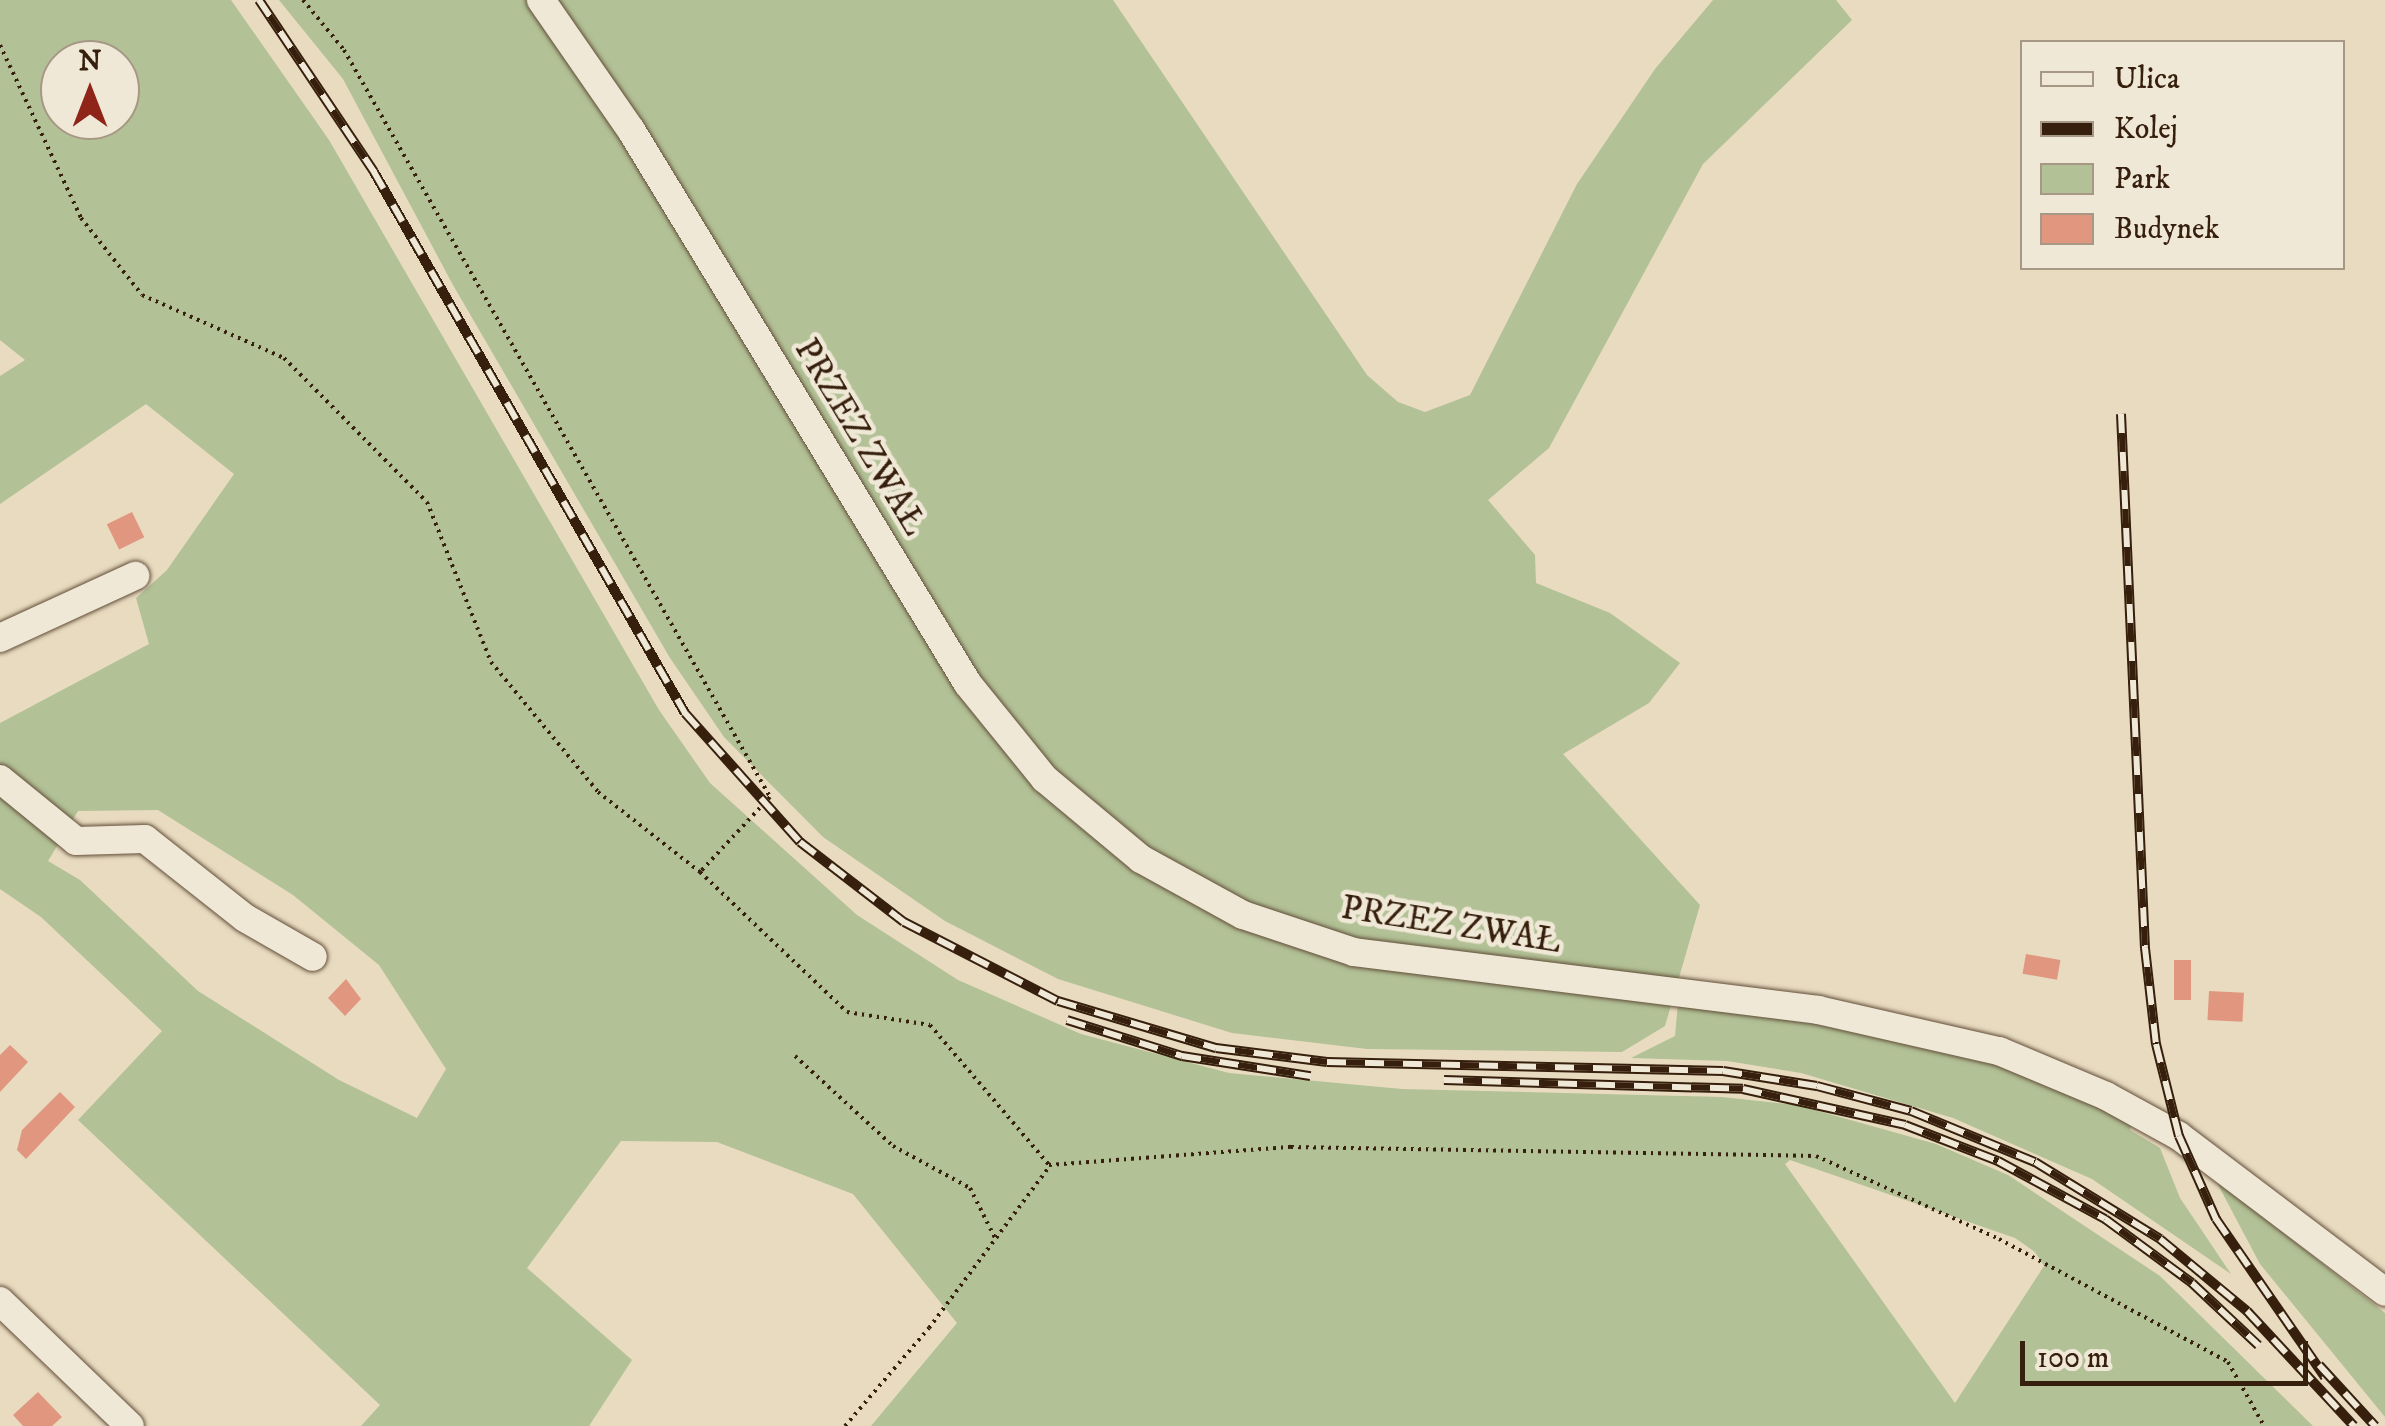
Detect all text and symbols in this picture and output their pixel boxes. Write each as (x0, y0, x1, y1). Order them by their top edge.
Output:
north arrow (40, 40, 140, 140)
legend (2020, 40, 2345, 270)
text: N (79, 44, 101, 79)
text: Ulica (2114, 61, 2180, 98)
text: Kolej (2114, 111, 2178, 148)
text: Park (2114, 161, 2170, 198)
text: Budynek (2114, 211, 2219, 248)
street label: PRZEZ ZWAŁ (785, 331, 935, 543)
street label: PRZEZ ZWAŁ (1338, 887, 1564, 963)
scale bar (2025, 1321, 2312, 1383)
text: 100 m (2037, 1340, 2109, 1377)

